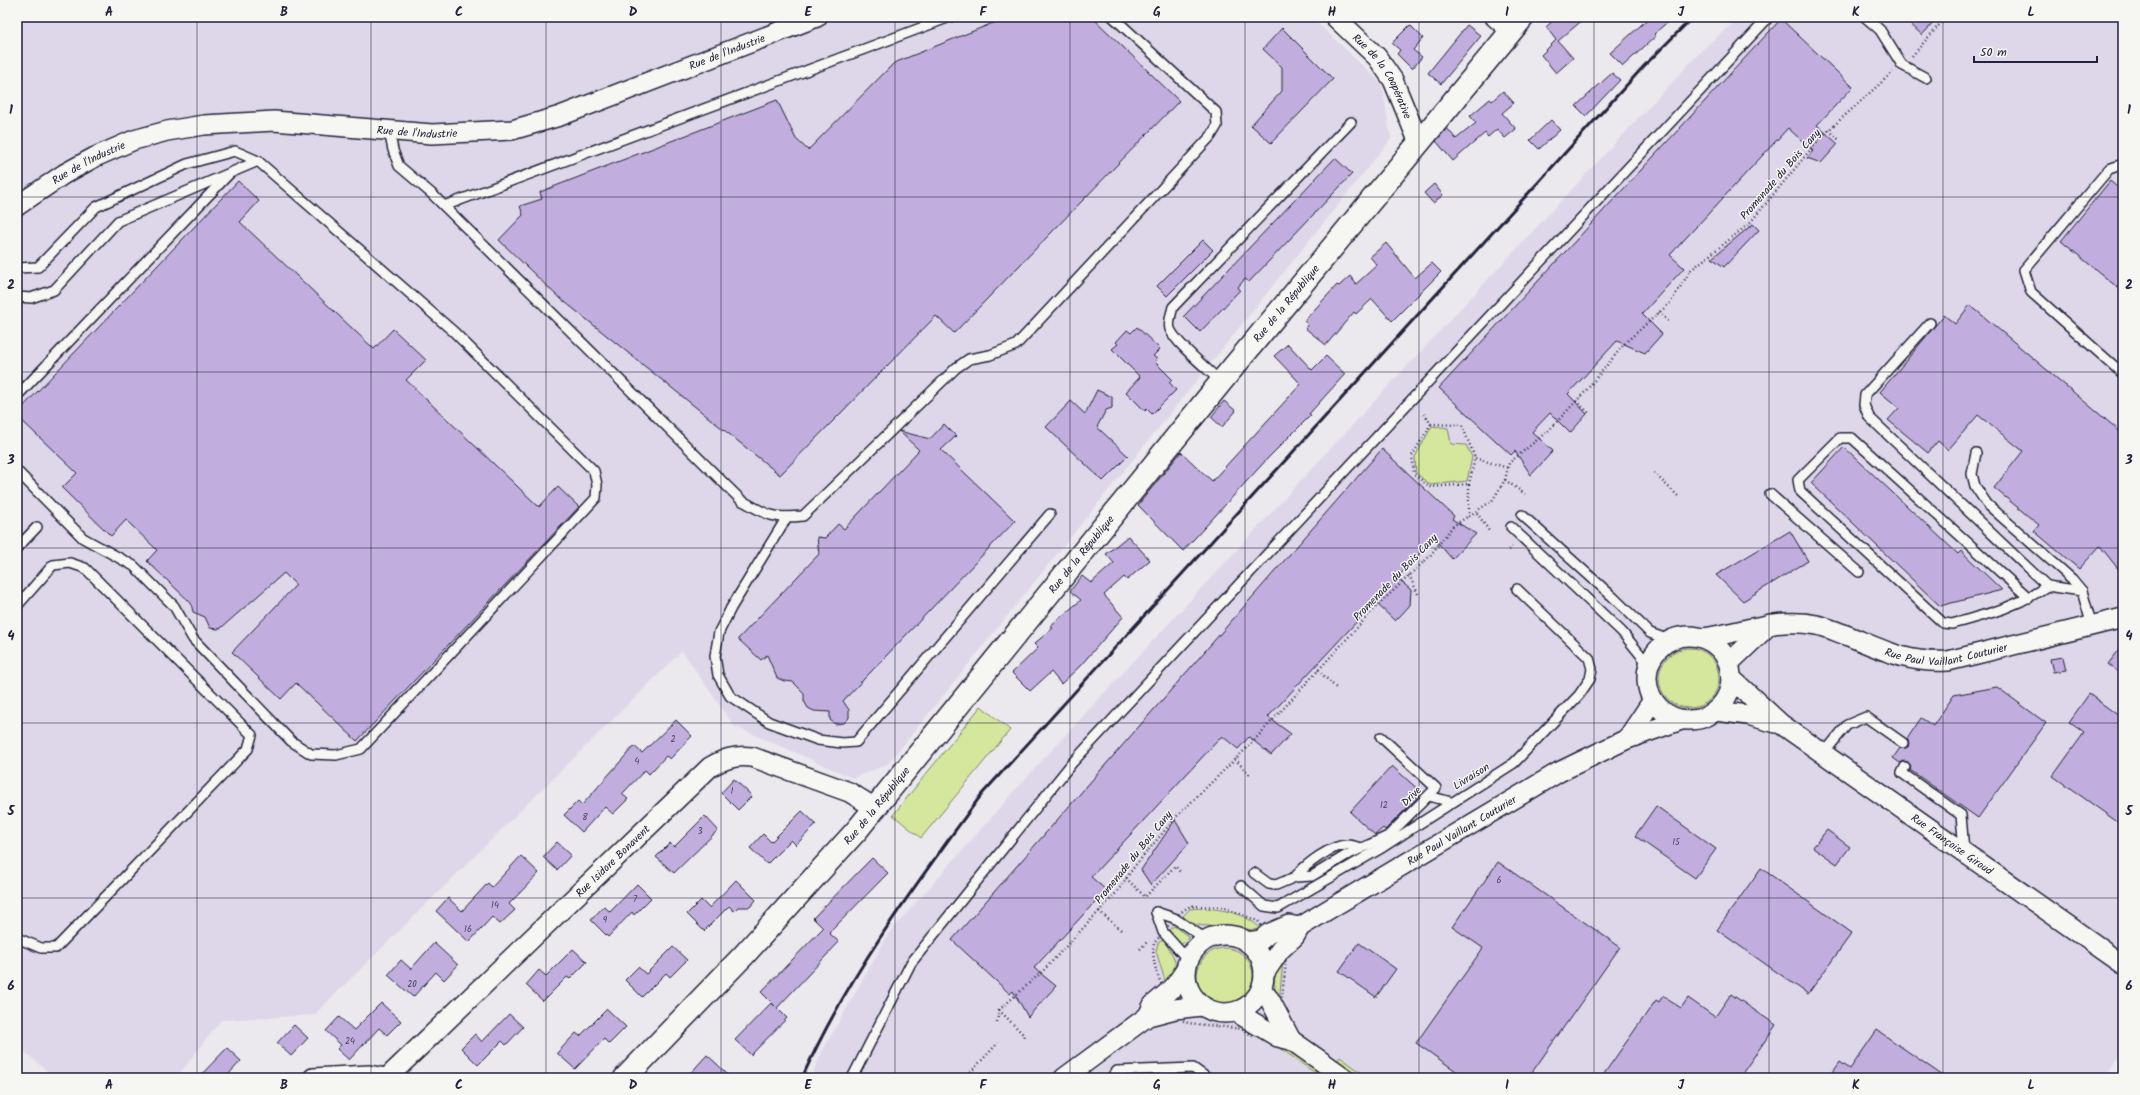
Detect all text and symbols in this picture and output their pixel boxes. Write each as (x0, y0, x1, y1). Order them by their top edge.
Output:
text: A (105, 2, 113, 23)
text: B (280, 2, 288, 23)
text: C (455, 2, 463, 23)
text: D (629, 2, 638, 23)
text: E (804, 2, 812, 23)
text: F (979, 2, 987, 23)
text: G (1153, 2, 1161, 23)
text: H (1328, 2, 1337, 23)
text: I (1505, 2, 1509, 23)
text: J (1678, 2, 1685, 23)
text: K (1852, 2, 1860, 23)
text: L (2027, 2, 2035, 23)
street label: Rue de l'Industrie (686, 30, 768, 76)
street label: Rue de la Coopérative (1348, 30, 1416, 122)
scale bar (1974, 38, 2097, 64)
text: 50 m (1980, 43, 2007, 62)
text: 1 (9, 100, 13, 121)
text: 1 (2127, 100, 2131, 121)
street label: Rue de l'Industrie (376, 121, 458, 144)
street label: Promenade du Bois Cany (1736, 124, 1826, 224)
street label: Rue de l'Industrie (49, 137, 128, 190)
street label: Rue de la République (1249, 261, 1325, 347)
text: 2 (7, 275, 15, 296)
text: 2 (2125, 275, 2133, 296)
text: 3 (6, 450, 15, 471)
text: 3 (2124, 450, 2133, 471)
street label: Rue de la République (1044, 512, 1119, 598)
street label: Promenade du Bois Cany (1349, 529, 1443, 626)
text: 4 (7, 626, 15, 647)
text: 4 (2125, 626, 2133, 647)
street label: Rue Paul Vaillant Couturier (1882, 638, 2011, 671)
house number: 2 (670, 732, 676, 747)
house number: 4 (635, 754, 640, 769)
street label: Livraison (1450, 758, 1493, 795)
street label: Rue de la République (840, 763, 915, 849)
street label: Drive (1397, 782, 1426, 811)
house number: 1 (731, 784, 734, 799)
street label: Rue Paul Vaillant Couturier (1404, 791, 1521, 871)
house number: 12 (1380, 798, 1388, 813)
text: 5 (7, 801, 16, 822)
text: 5 (2125, 801, 2134, 822)
street label: Promenade du Bois Cany (1090, 806, 1178, 908)
house number: 8 (582, 810, 588, 825)
street label: Rue Françoise Giroud (1907, 810, 1997, 880)
street label: Rue Isidore Bonavent (572, 821, 655, 902)
house number: 3 (697, 824, 703, 839)
house number: 15 (1672, 835, 1681, 850)
house number: 6 (1496, 873, 1502, 888)
house number: 7 (633, 892, 638, 907)
house number: 14 (491, 898, 499, 913)
house number: 9 (603, 913, 608, 928)
house number: 16 (464, 922, 472, 937)
text: 6 (7, 976, 15, 997)
text: 6 (2125, 976, 2133, 997)
house number: 20 (407, 977, 417, 992)
house number: 24 (345, 1034, 355, 1049)
text: A (105, 1075, 113, 1095)
text: B (280, 1075, 288, 1095)
text: C (455, 1075, 463, 1095)
text: D (629, 1075, 638, 1095)
text: E (804, 1075, 812, 1095)
text: F (979, 1075, 987, 1095)
text: G (1153, 1075, 1161, 1095)
text: H (1328, 1075, 1337, 1095)
text: I (1505, 1075, 1509, 1095)
text: J (1678, 1075, 1685, 1095)
text: K (1852, 1075, 1860, 1095)
text: L (2027, 1075, 2035, 1095)

